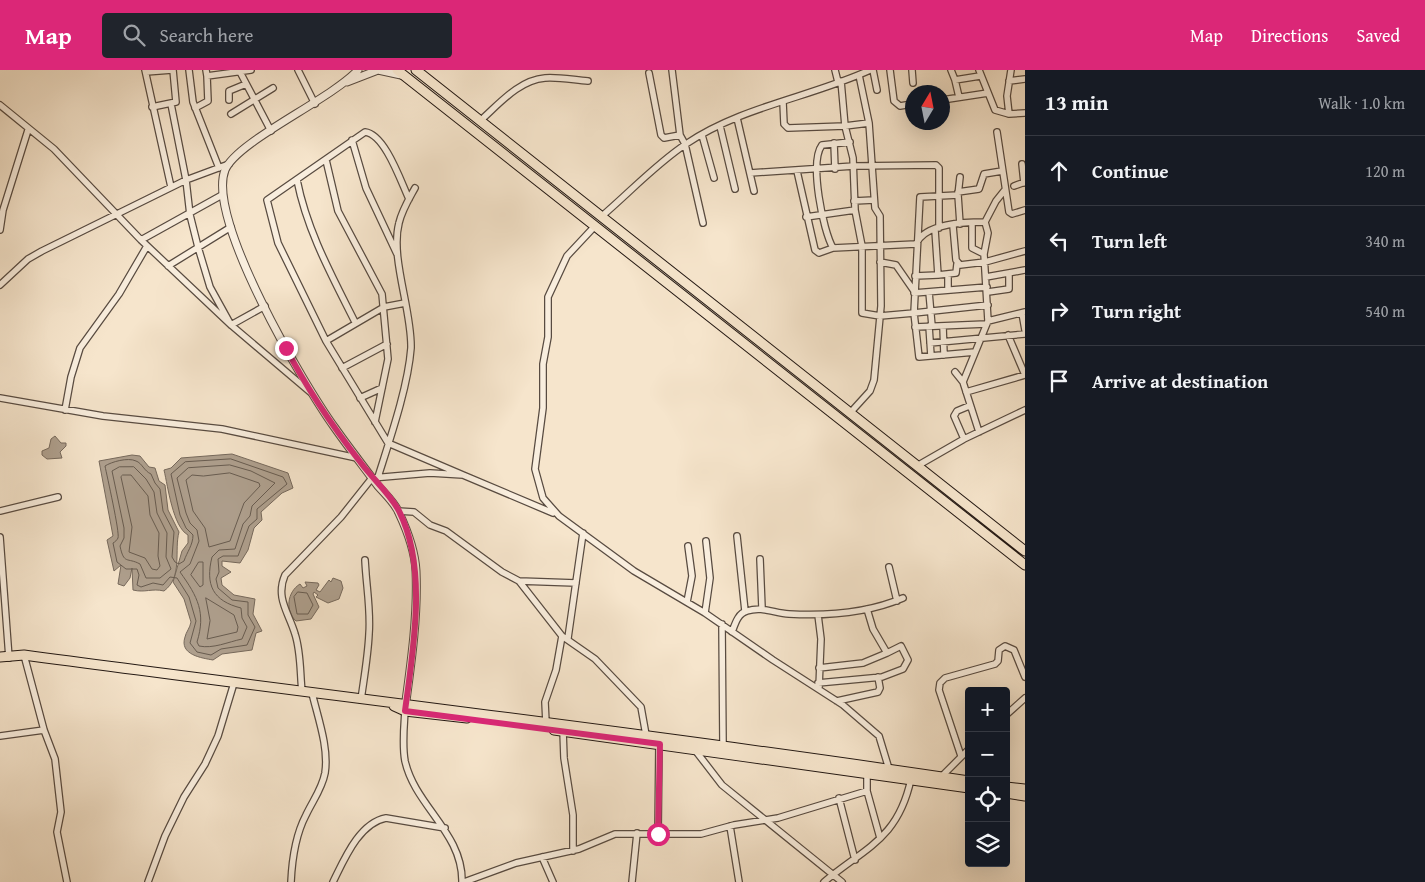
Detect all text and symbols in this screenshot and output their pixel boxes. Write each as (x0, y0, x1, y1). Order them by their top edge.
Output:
search box (102, 13, 452, 58)
text: Map (25, 18, 72, 53)
icon: search (120, 21, 148, 49)
text: Search here (160, 21, 253, 49)
text: Map (1190, 22, 1223, 49)
text: Directions (1251, 22, 1328, 49)
text: Saved (1356, 22, 1400, 49)
north arrow (905, 85, 950, 130)
text: 13 min (1045, 87, 1108, 118)
text: Walk · 1.0 km (1318, 91, 1405, 115)
icon: ahead (1045, 157, 1073, 185)
text: Continue (1092, 157, 1169, 185)
text: 120 m (1365, 159, 1405, 183)
icon: left (1045, 227, 1073, 255)
text: Turn left (1092, 227, 1167, 255)
text: 340 m (1365, 229, 1405, 253)
icon: right (1045, 297, 1073, 325)
text: Turn right (1092, 297, 1181, 325)
text: 540 m (1365, 299, 1405, 323)
route end (275, 337, 298, 360)
icon: arrive (1045, 367, 1073, 395)
text: Arrive at destination (1092, 367, 1268, 395)
map controls (965, 687, 1010, 867)
button: + (965, 687, 1010, 732)
button: − (965, 732, 1010, 777)
button: locate (965, 777, 1010, 822)
button: layers (965, 822, 1010, 867)
route start (647, 823, 670, 846)

